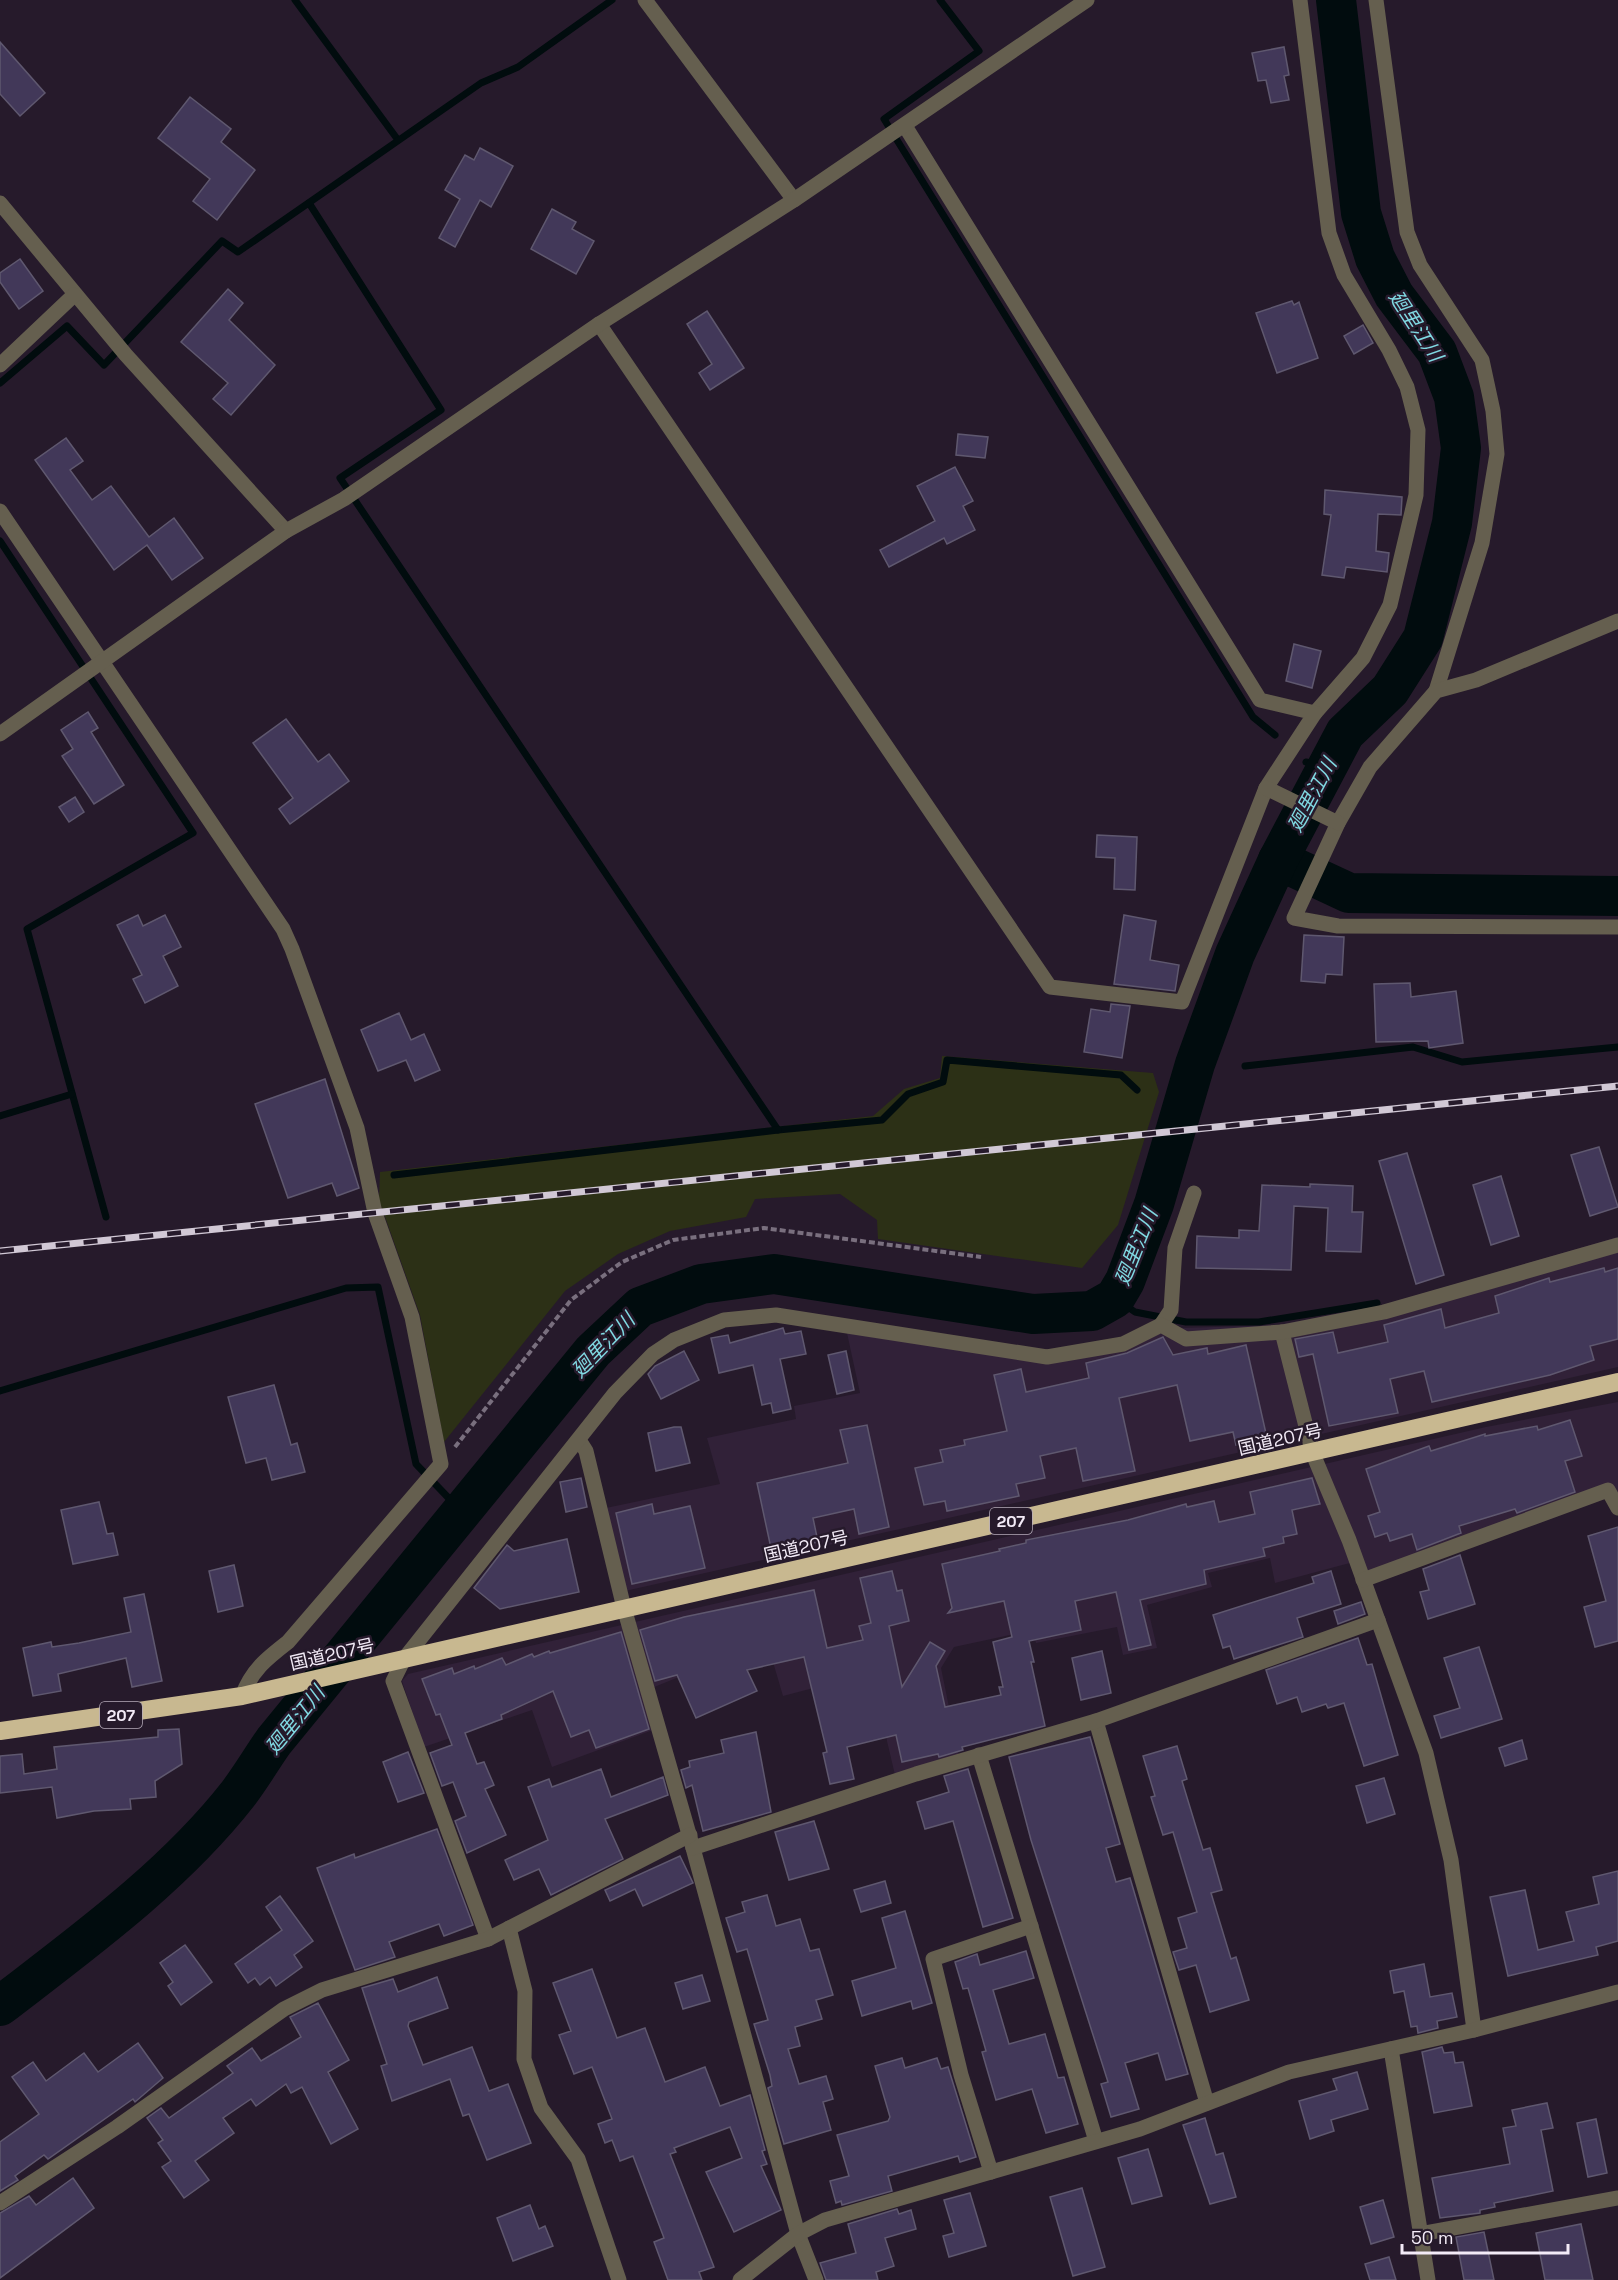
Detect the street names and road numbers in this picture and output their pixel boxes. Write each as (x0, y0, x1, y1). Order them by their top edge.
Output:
street label: 国道207号 (1235, 1418, 1325, 1460)
road number: 207 (990, 1508, 1032, 1534)
street label: 国道207号 (761, 1525, 851, 1567)
street label: 国道207号 (287, 1633, 377, 1675)
road number: 207 (100, 1702, 142, 1728)

